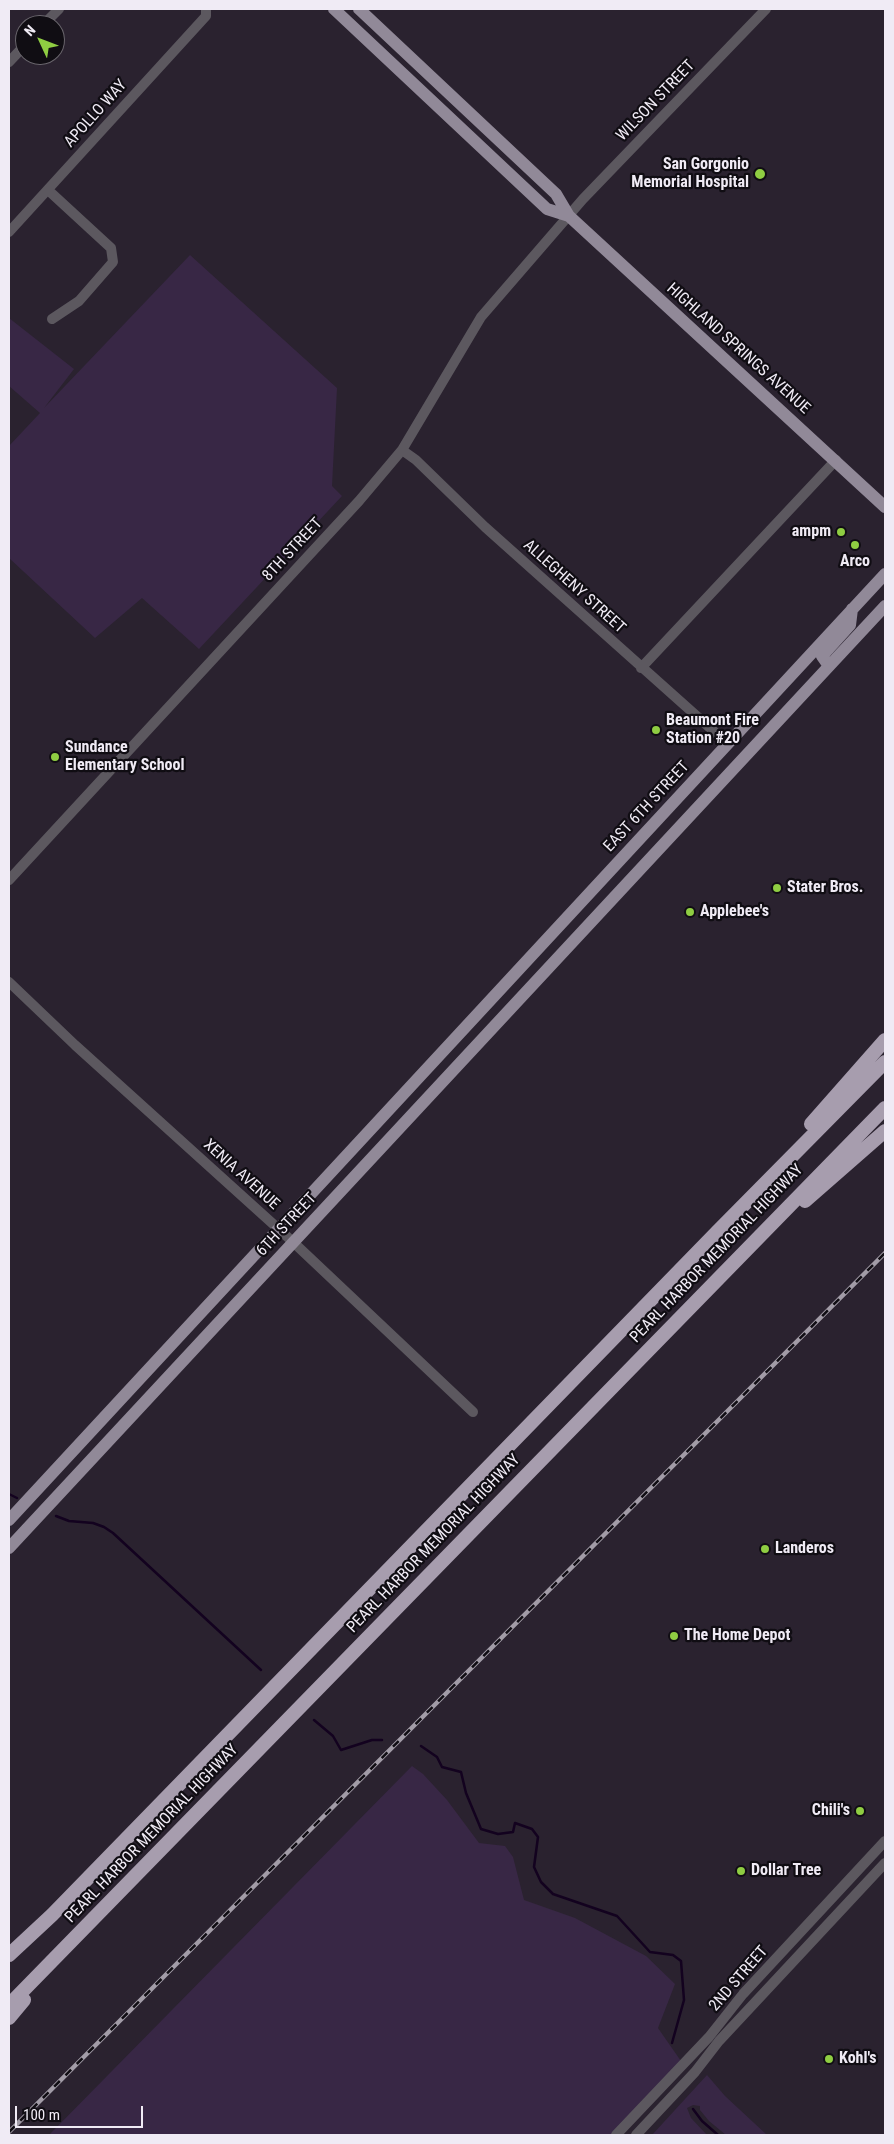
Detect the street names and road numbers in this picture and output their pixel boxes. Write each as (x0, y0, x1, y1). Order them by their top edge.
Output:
street label: WILSON STREET (613, 57, 699, 145)
street label: APOLLO WAY (61, 76, 131, 152)
street label: HIGHLAND SPRINGS AVENUE (662, 280, 814, 418)
street label: 8TH STREET (259, 514, 327, 586)
street label: ALLEGHENY STREET (519, 536, 629, 638)
street label: EAST 6TH STREET (600, 758, 694, 856)
street label: XENIA AVENUE (199, 1136, 283, 1214)
street label: PEARL HARBOR MEMORIAL HIGHWAY (626, 1161, 808, 1347)
street label: 6TH STREET (253, 1189, 321, 1261)
street label: PEARL HARBOR MEMORIAL HIGHWAY (343, 1451, 525, 1637)
street label: PEARL HARBOR MEMORIAL HIGHWAY (61, 1741, 243, 1927)
street label: 2ND STREET (705, 1942, 773, 2016)

